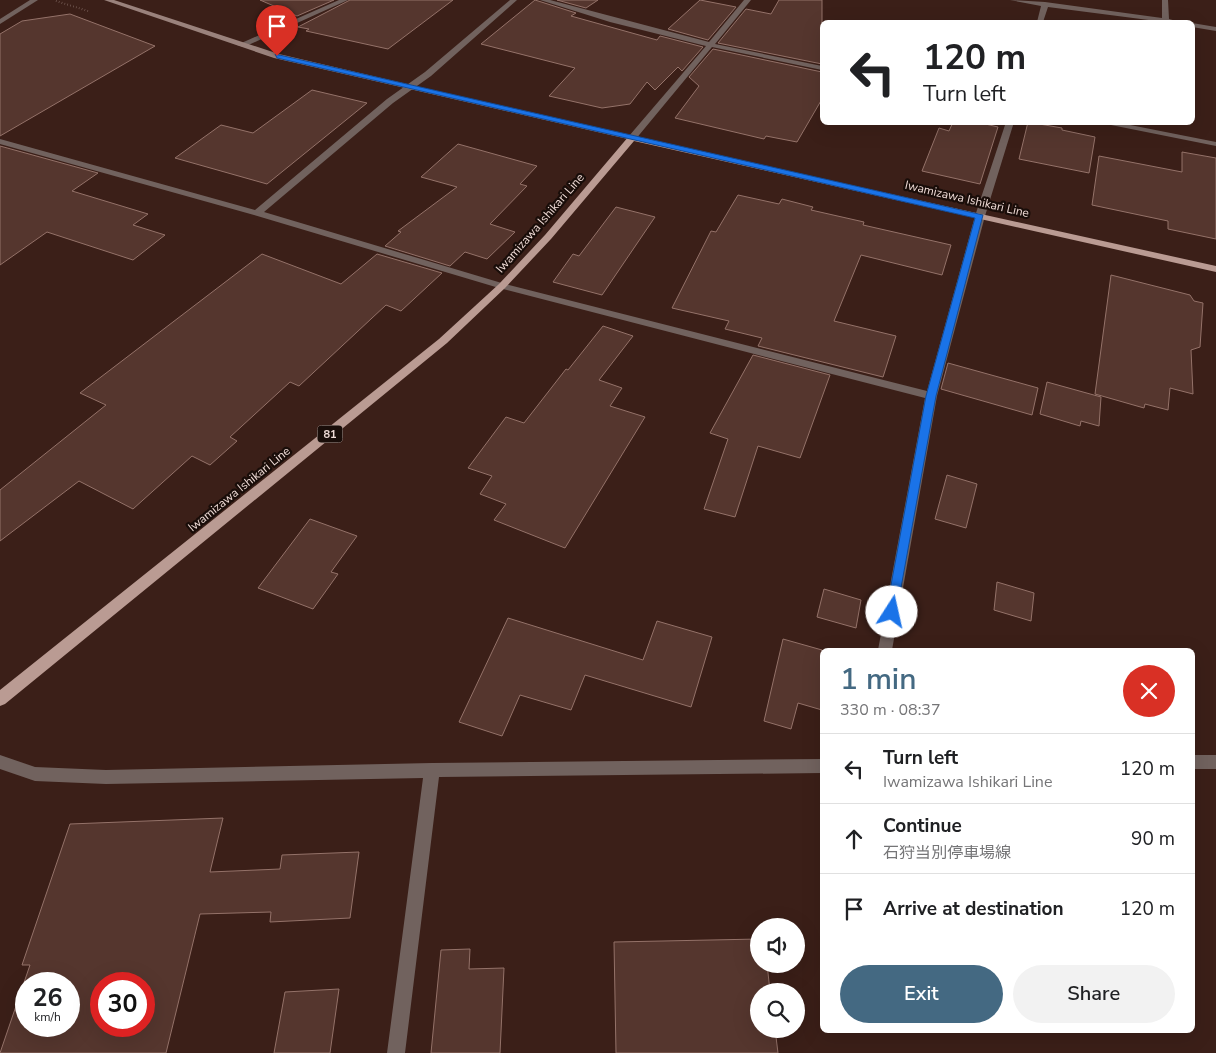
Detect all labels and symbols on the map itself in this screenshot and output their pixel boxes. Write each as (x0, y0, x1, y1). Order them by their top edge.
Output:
pin (256, 5, 298, 56)
street label: Iwamizawa Ishikari Line (492, 170, 588, 276)
street label: Iwamizawa Ishikari Line (903, 177, 1031, 221)
road number: 81 (318, 426, 342, 442)
street label: Iwamizawa Ishikari Line (185, 443, 293, 535)
position arrow (865, 585, 917, 637)
speed limit sign: 30 (90, 972, 155, 1037)

